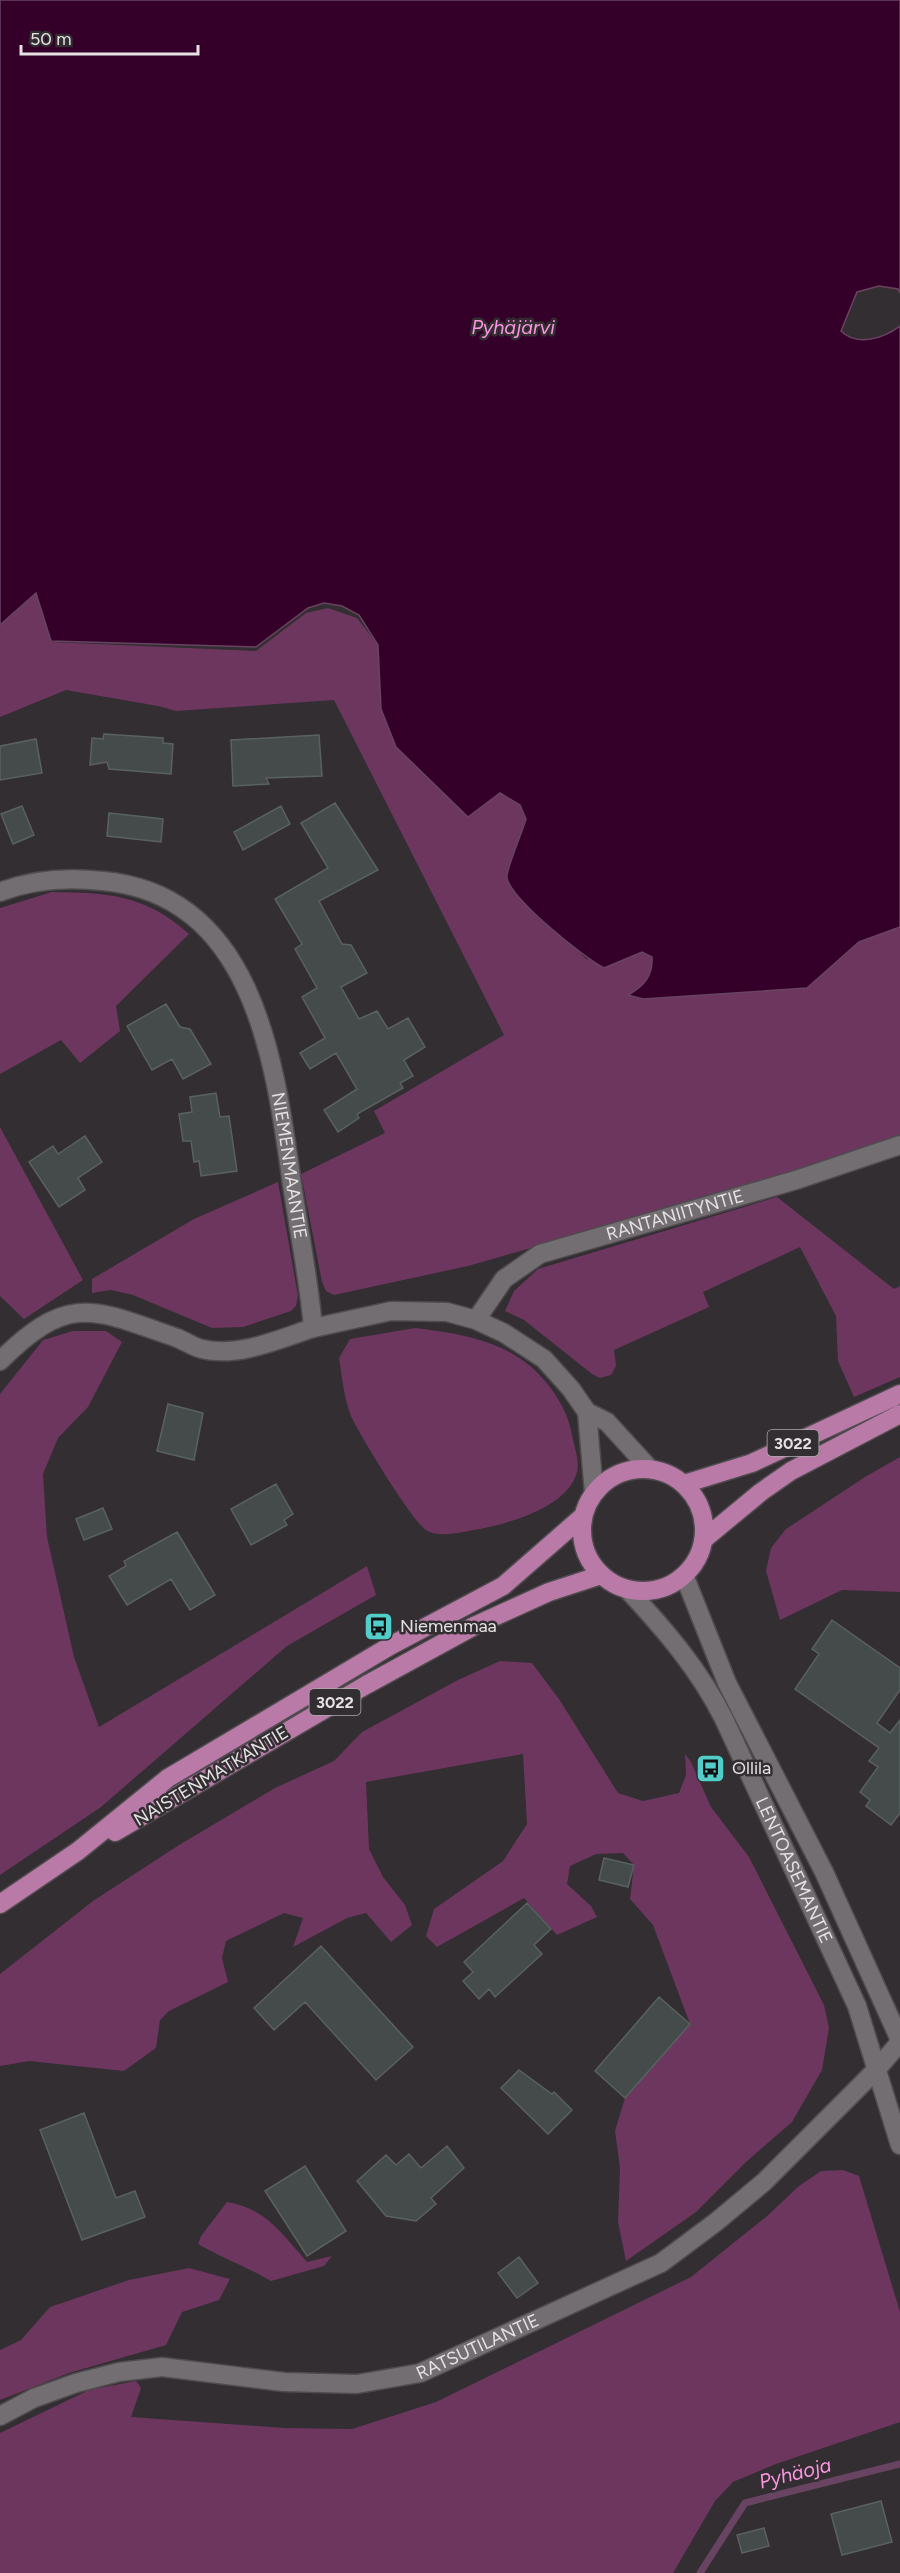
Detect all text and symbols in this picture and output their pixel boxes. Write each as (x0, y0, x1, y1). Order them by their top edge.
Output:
scale bar (21, 18, 198, 56)
text: 50 m (30, 28, 72, 50)
water label: Pyhäjärvi (471, 315, 555, 339)
street label: NIEMENMAANTIE (267, 1090, 312, 1241)
street label: RANTANIITYNTIE (604, 1185, 746, 1245)
road number: 3022 (768, 1430, 818, 1456)
bus stop icon: Niemenmaa (363, 1610, 395, 1642)
place label: Niemenmaa (400, 1615, 497, 1637)
road number: 3022 (310, 1689, 360, 1715)
street label: NAISTENMATKANTIE (130, 1721, 292, 1831)
bus stop icon: Ollila (695, 1752, 727, 1784)
place label: Ollila (732, 1757, 771, 1779)
street label: LENTOASEMANTIE (751, 1794, 837, 1947)
street label: RATSUTILANTIE (413, 2309, 543, 2384)
water label: Pyhäoja (756, 2452, 834, 2494)

